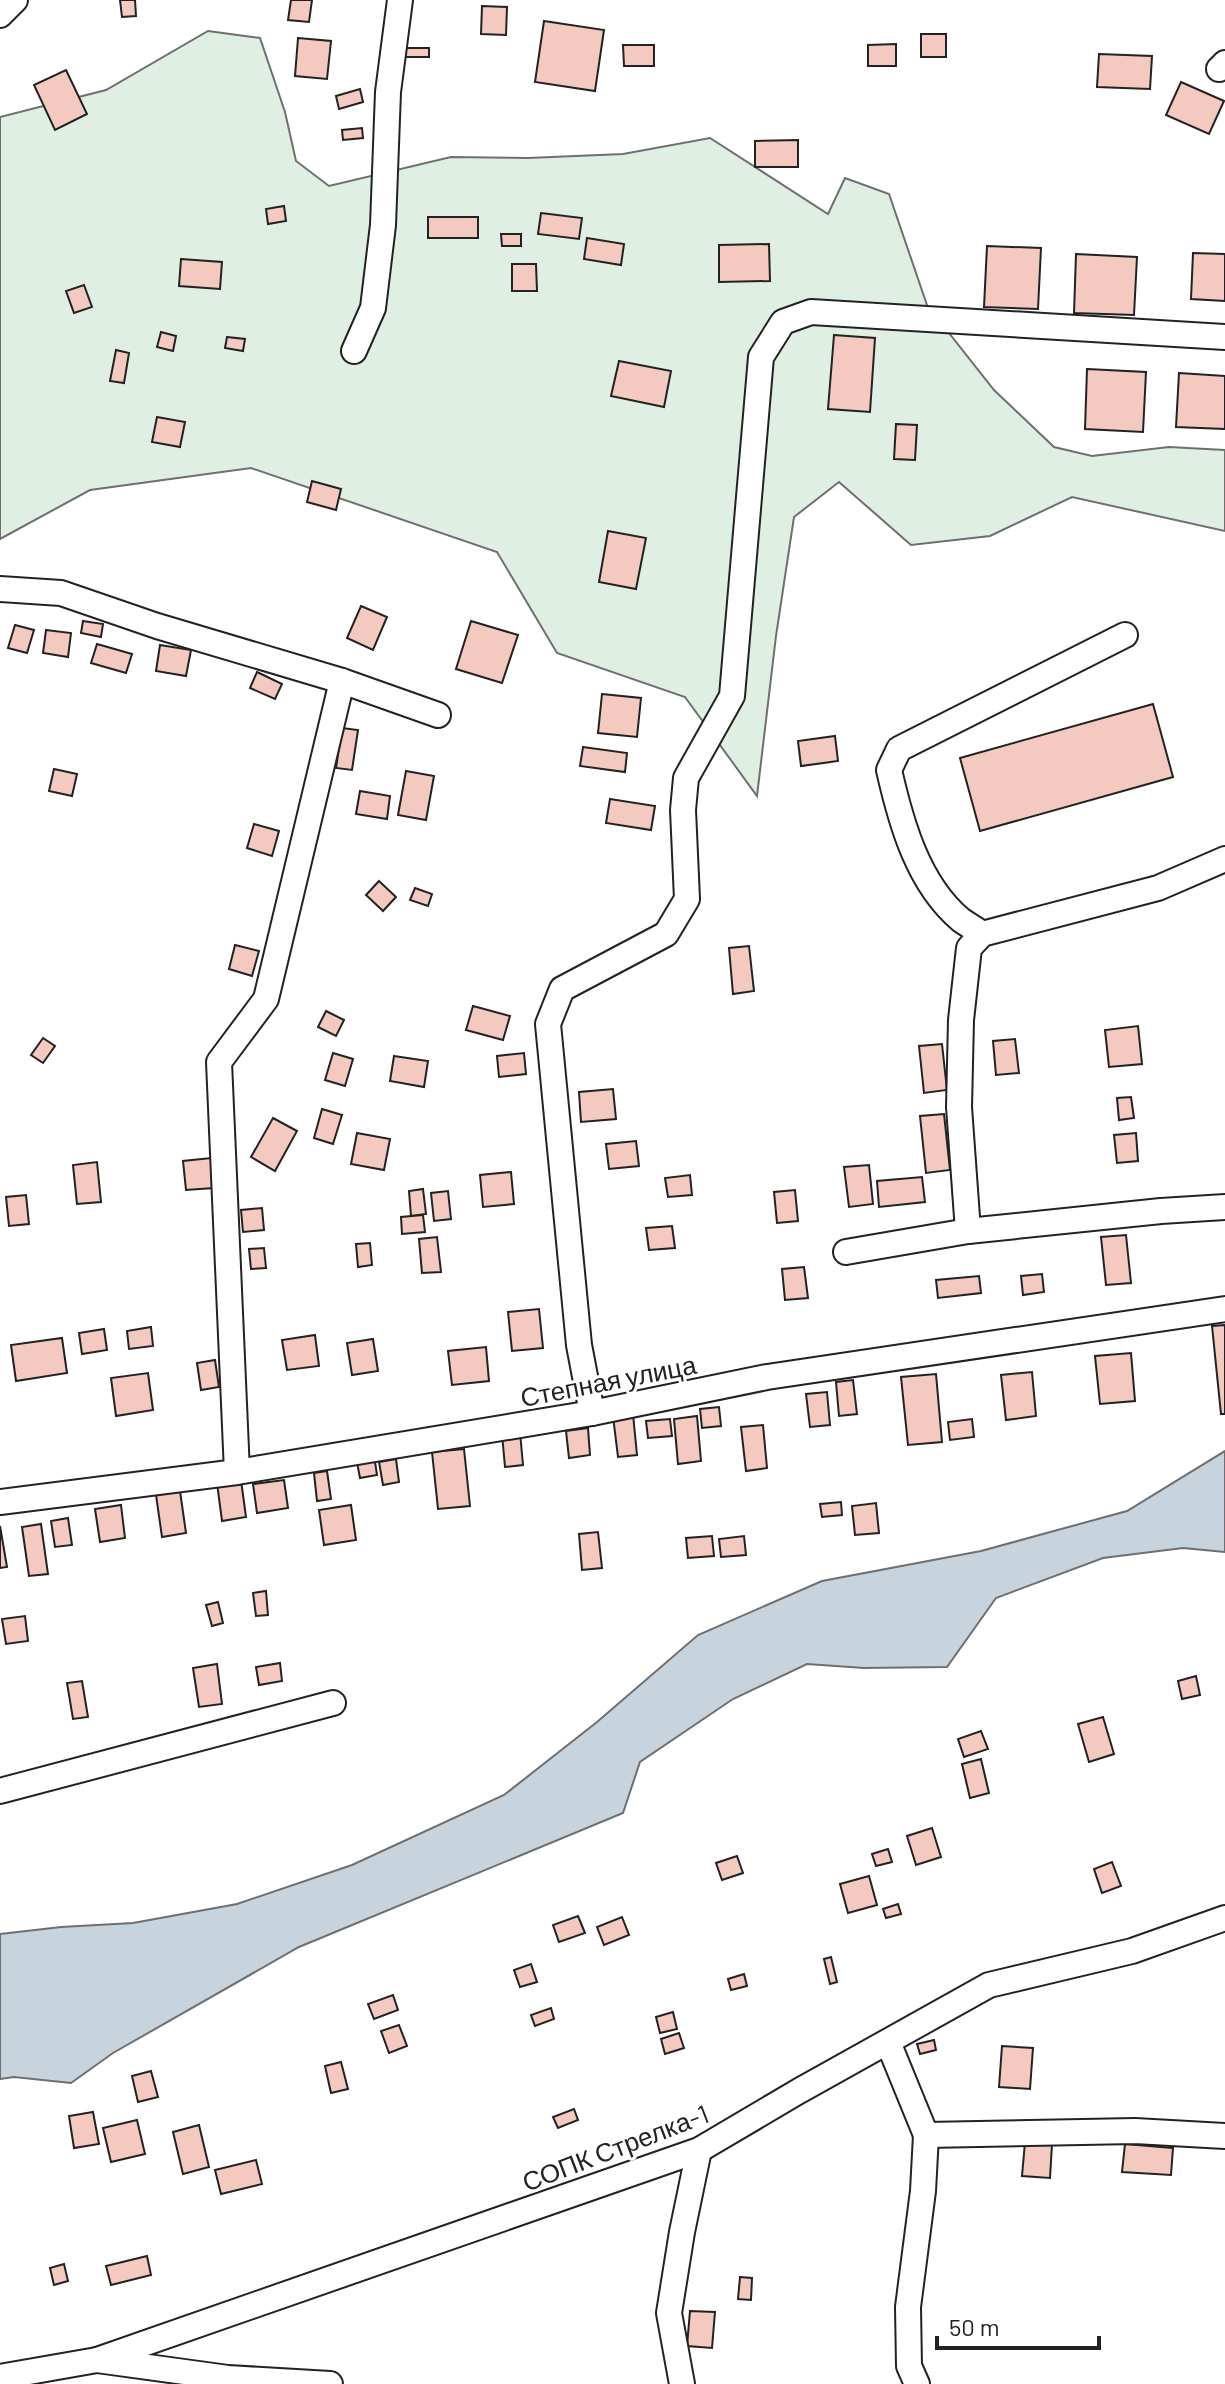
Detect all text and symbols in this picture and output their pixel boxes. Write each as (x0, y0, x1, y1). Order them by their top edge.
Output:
street label: Степная улица (517, 1348, 699, 1412)
street label: СОПК Стрелка-1 (517, 2097, 713, 2197)
scale bar (937, 2300, 1099, 2350)
text: 50 m (949, 2312, 1000, 2341)

